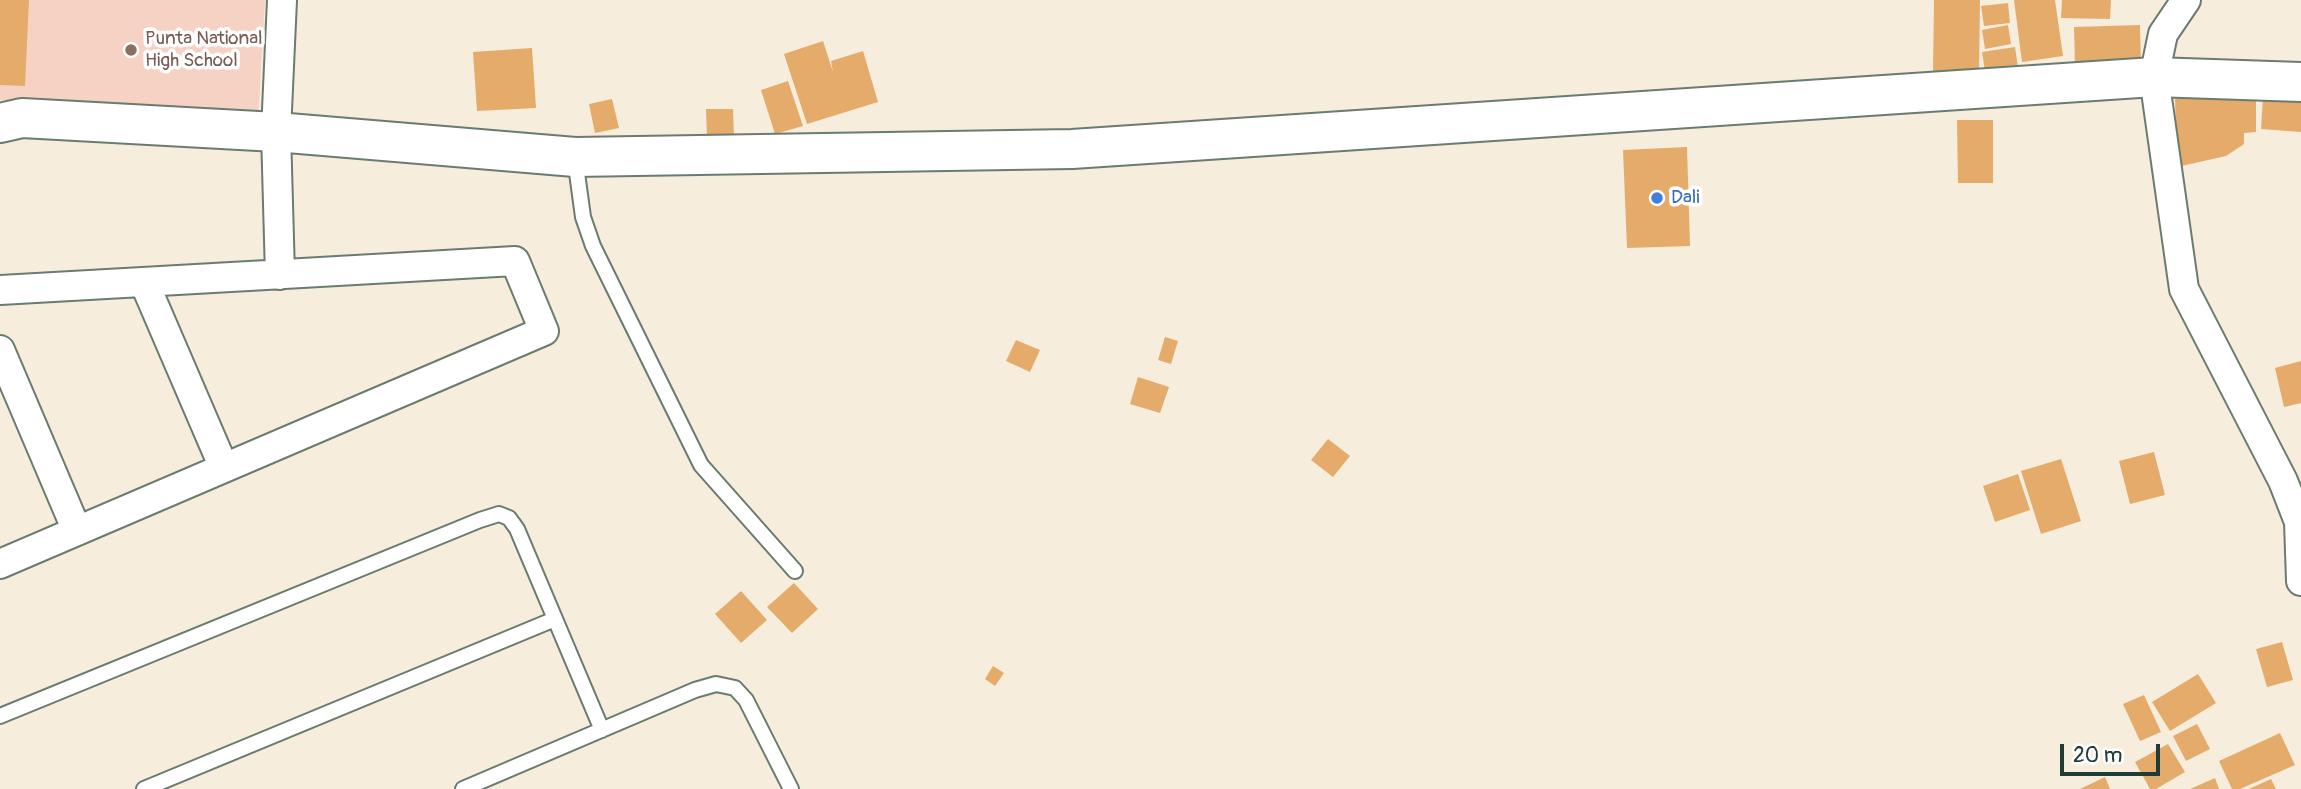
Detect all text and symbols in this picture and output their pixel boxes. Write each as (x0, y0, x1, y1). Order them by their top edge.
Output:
place label: Punta National High School (145, 28, 262, 72)
marker: Punta National High School (123, 42, 139, 58)
place label: Dali (1671, 187, 1700, 209)
marker: Dali (1649, 190, 1665, 206)
scale bar (2063, 730, 2163, 774)
text: 20 m (2073, 742, 2122, 769)

